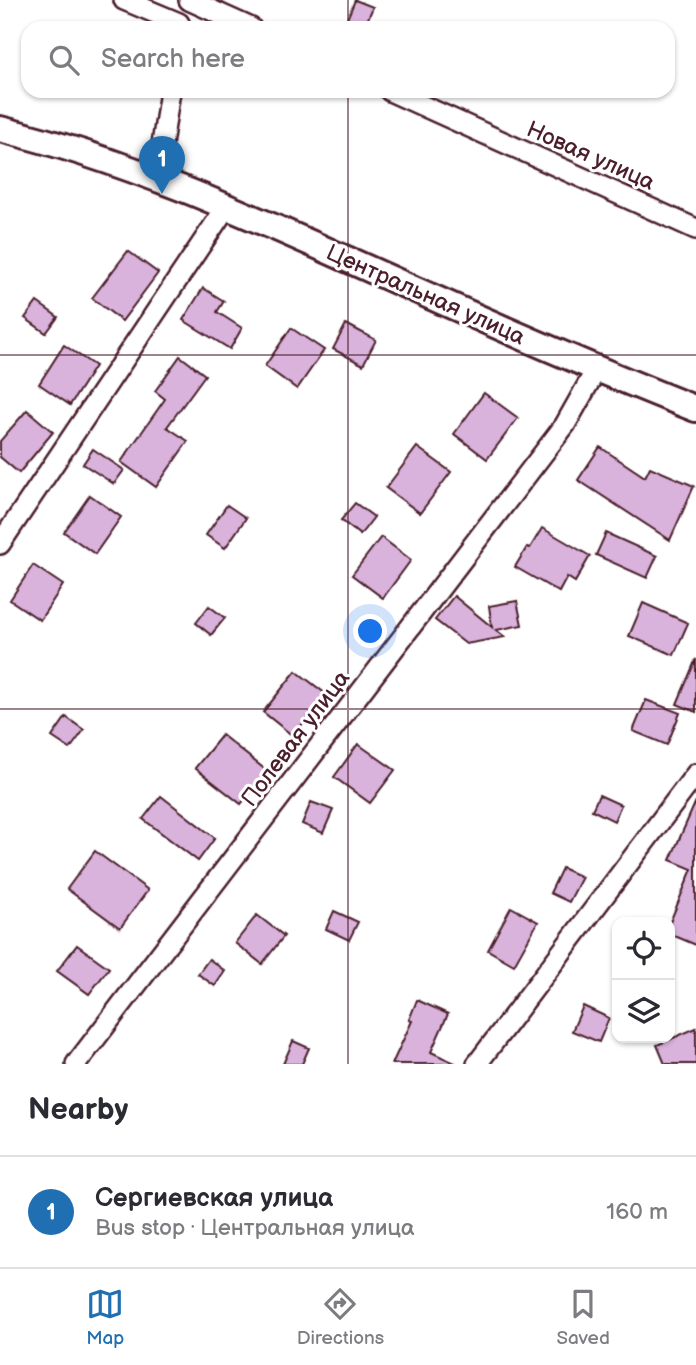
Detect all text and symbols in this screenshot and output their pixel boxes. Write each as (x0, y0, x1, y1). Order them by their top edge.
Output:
search box (21, 21, 675, 98)
icon: search (45, 41, 83, 79)
text: Search here (101, 44, 245, 75)
street label: Новая улица (522, 115, 659, 197)
pin: 1 (139, 136, 185, 194)
street label: Центральная улица (322, 239, 530, 351)
your location (353, 614, 387, 648)
street label: Полевая улица (236, 665, 356, 812)
map controls (612, 917, 675, 1043)
button: locate (612, 917, 675, 980)
button: layers (612, 980, 675, 1043)
text: Nearby (28, 1092, 128, 1128)
text: Сергиевская улица (95, 1183, 333, 1214)
text: 1 (46, 1198, 56, 1226)
text: 160 m (606, 1198, 668, 1226)
text: Bus stop · Центральная улица (95, 1214, 415, 1242)
tab: Map (86, 1285, 124, 1350)
tab: Directions (297, 1285, 384, 1350)
tab: Saved (556, 1285, 610, 1350)

